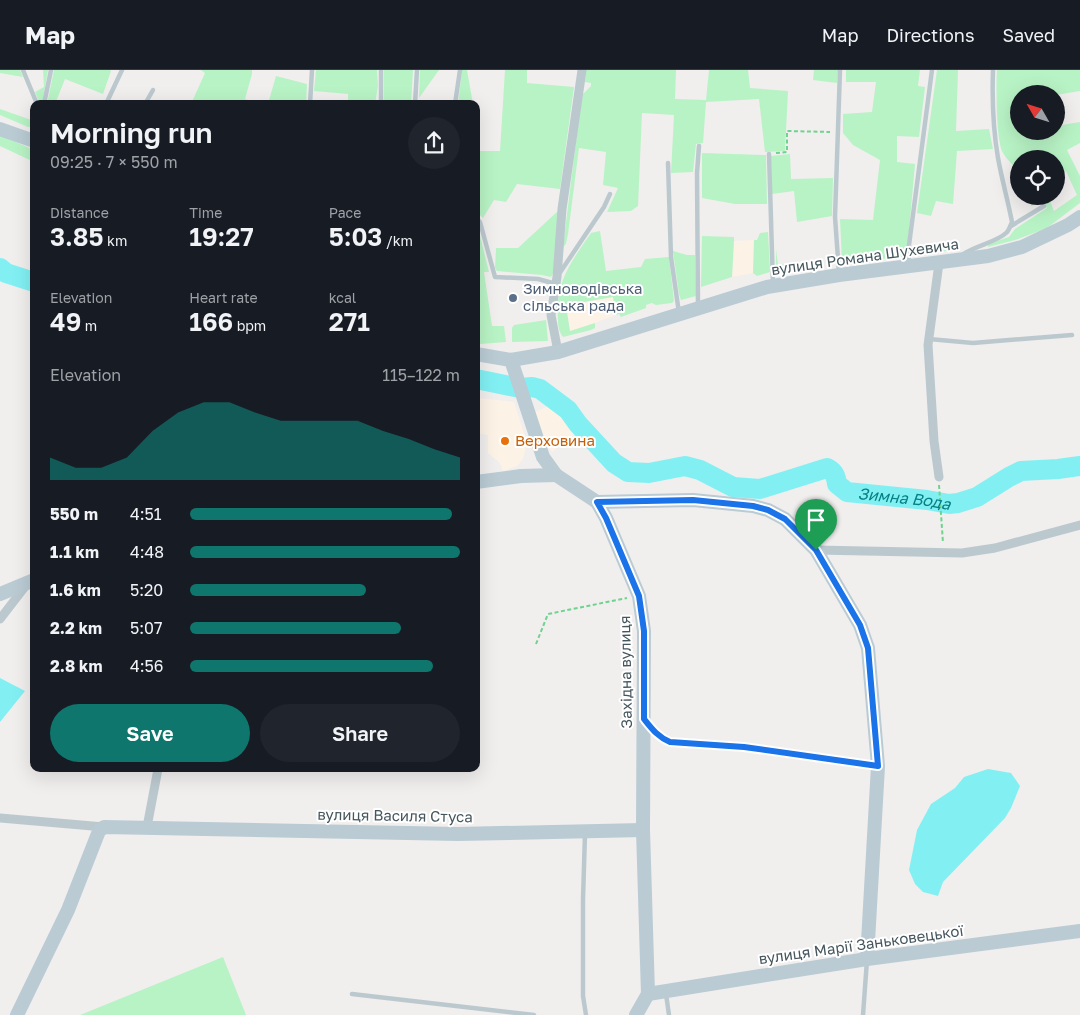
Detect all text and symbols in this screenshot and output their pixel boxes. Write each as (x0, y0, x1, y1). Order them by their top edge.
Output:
text: Map (25, 20, 75, 49)
text: Map (822, 24, 858, 46)
text: Directions (886, 24, 974, 46)
text: Saved (1002, 24, 1055, 46)
north arrow (1010, 85, 1065, 140)
map controls (1010, 85, 1065, 205)
text: Morning run (50, 116, 213, 149)
button: share (408, 117, 460, 169)
button: locate (1010, 150, 1065, 205)
text: 09:25 · 7 × 550 m (50, 152, 178, 172)
text: Distance (50, 204, 109, 221)
text: Time (189, 204, 222, 221)
text: Pace (329, 204, 361, 221)
text: 3.85 (50, 221, 104, 252)
text: 19:27 (189, 221, 254, 252)
text: 5:03 (329, 221, 382, 252)
text: km (104, 232, 127, 249)
text: /km (382, 232, 413, 249)
street label: вулиця Романа Шухевича (770, 234, 960, 278)
place label: Зимноводівська сільська рада (523, 279, 643, 314)
text: Elevation (50, 289, 112, 306)
text: Heart rate (189, 289, 258, 306)
text: kcal (329, 289, 356, 306)
marker: Зимноводівська сільська рада (507, 292, 519, 304)
text: 49 (50, 306, 81, 337)
text: 166 (189, 306, 233, 337)
text: 271 (329, 306, 370, 337)
text: m (81, 317, 97, 334)
text: bpm (233, 317, 266, 334)
text: Elevation (50, 365, 121, 385)
text: 115–122 m (382, 365, 460, 385)
place label: Верховина (515, 431, 595, 449)
marker: Верховина (499, 435, 511, 447)
water label: Зимна Вода (857, 483, 953, 514)
pin (795, 499, 837, 550)
text: 550 m (50, 504, 98, 524)
text: 4:51 (130, 504, 162, 524)
icon: arrive (802, 506, 830, 534)
text: 1.1 km (50, 542, 99, 562)
text: 4:48 (130, 542, 164, 562)
text: 1.6 km (50, 580, 101, 600)
text: 5:20 (130, 580, 163, 600)
street label: Західна вулиця (615, 615, 635, 729)
text: 2.2 km (50, 618, 102, 638)
text: 5:07 (130, 618, 162, 638)
text: 2.8 km (50, 656, 102, 676)
text: 4:56 (130, 656, 164, 676)
button: Save (50, 704, 250, 762)
button: Share (260, 704, 460, 762)
street label: вулиця Василя Стуса (317, 805, 473, 825)
street label: вулиця Марії Заньковецької (757, 921, 965, 967)

